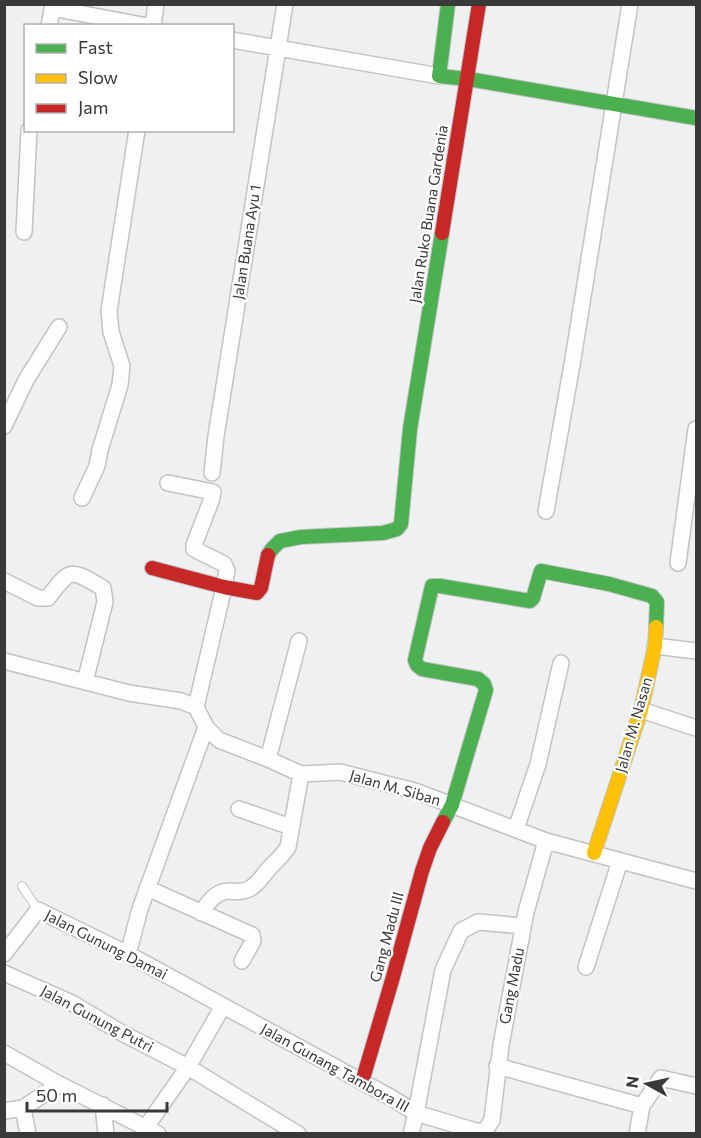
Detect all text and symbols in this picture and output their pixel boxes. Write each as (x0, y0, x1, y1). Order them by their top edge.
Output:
legend (24, 24, 234, 132)
text: Fast (78, 36, 113, 58)
text: Slow (78, 66, 118, 88)
text: Jam (78, 96, 108, 118)
street label: Jalan Ruko Buana Gardenia (405, 124, 451, 304)
street label: Jalan Buana Ayu 1 (228, 183, 264, 300)
street label: Jalan M. Nasan (611, 675, 655, 775)
street label: Jalan M. Siban (348, 765, 443, 809)
street label: Gang Madu III (365, 890, 407, 984)
street label: Jalan Gunung Damai (42, 905, 171, 983)
street label: Gang Madu (495, 946, 527, 1026)
street label: Jalan Gunung Putri (38, 981, 157, 1055)
street label: Jalan Gunang Tambora III (258, 1019, 413, 1115)
north arrow (617, 1054, 677, 1114)
scale bar (27, 1075, 166, 1113)
text: N (621, 1075, 642, 1089)
text: 50 m (36, 1084, 77, 1106)

